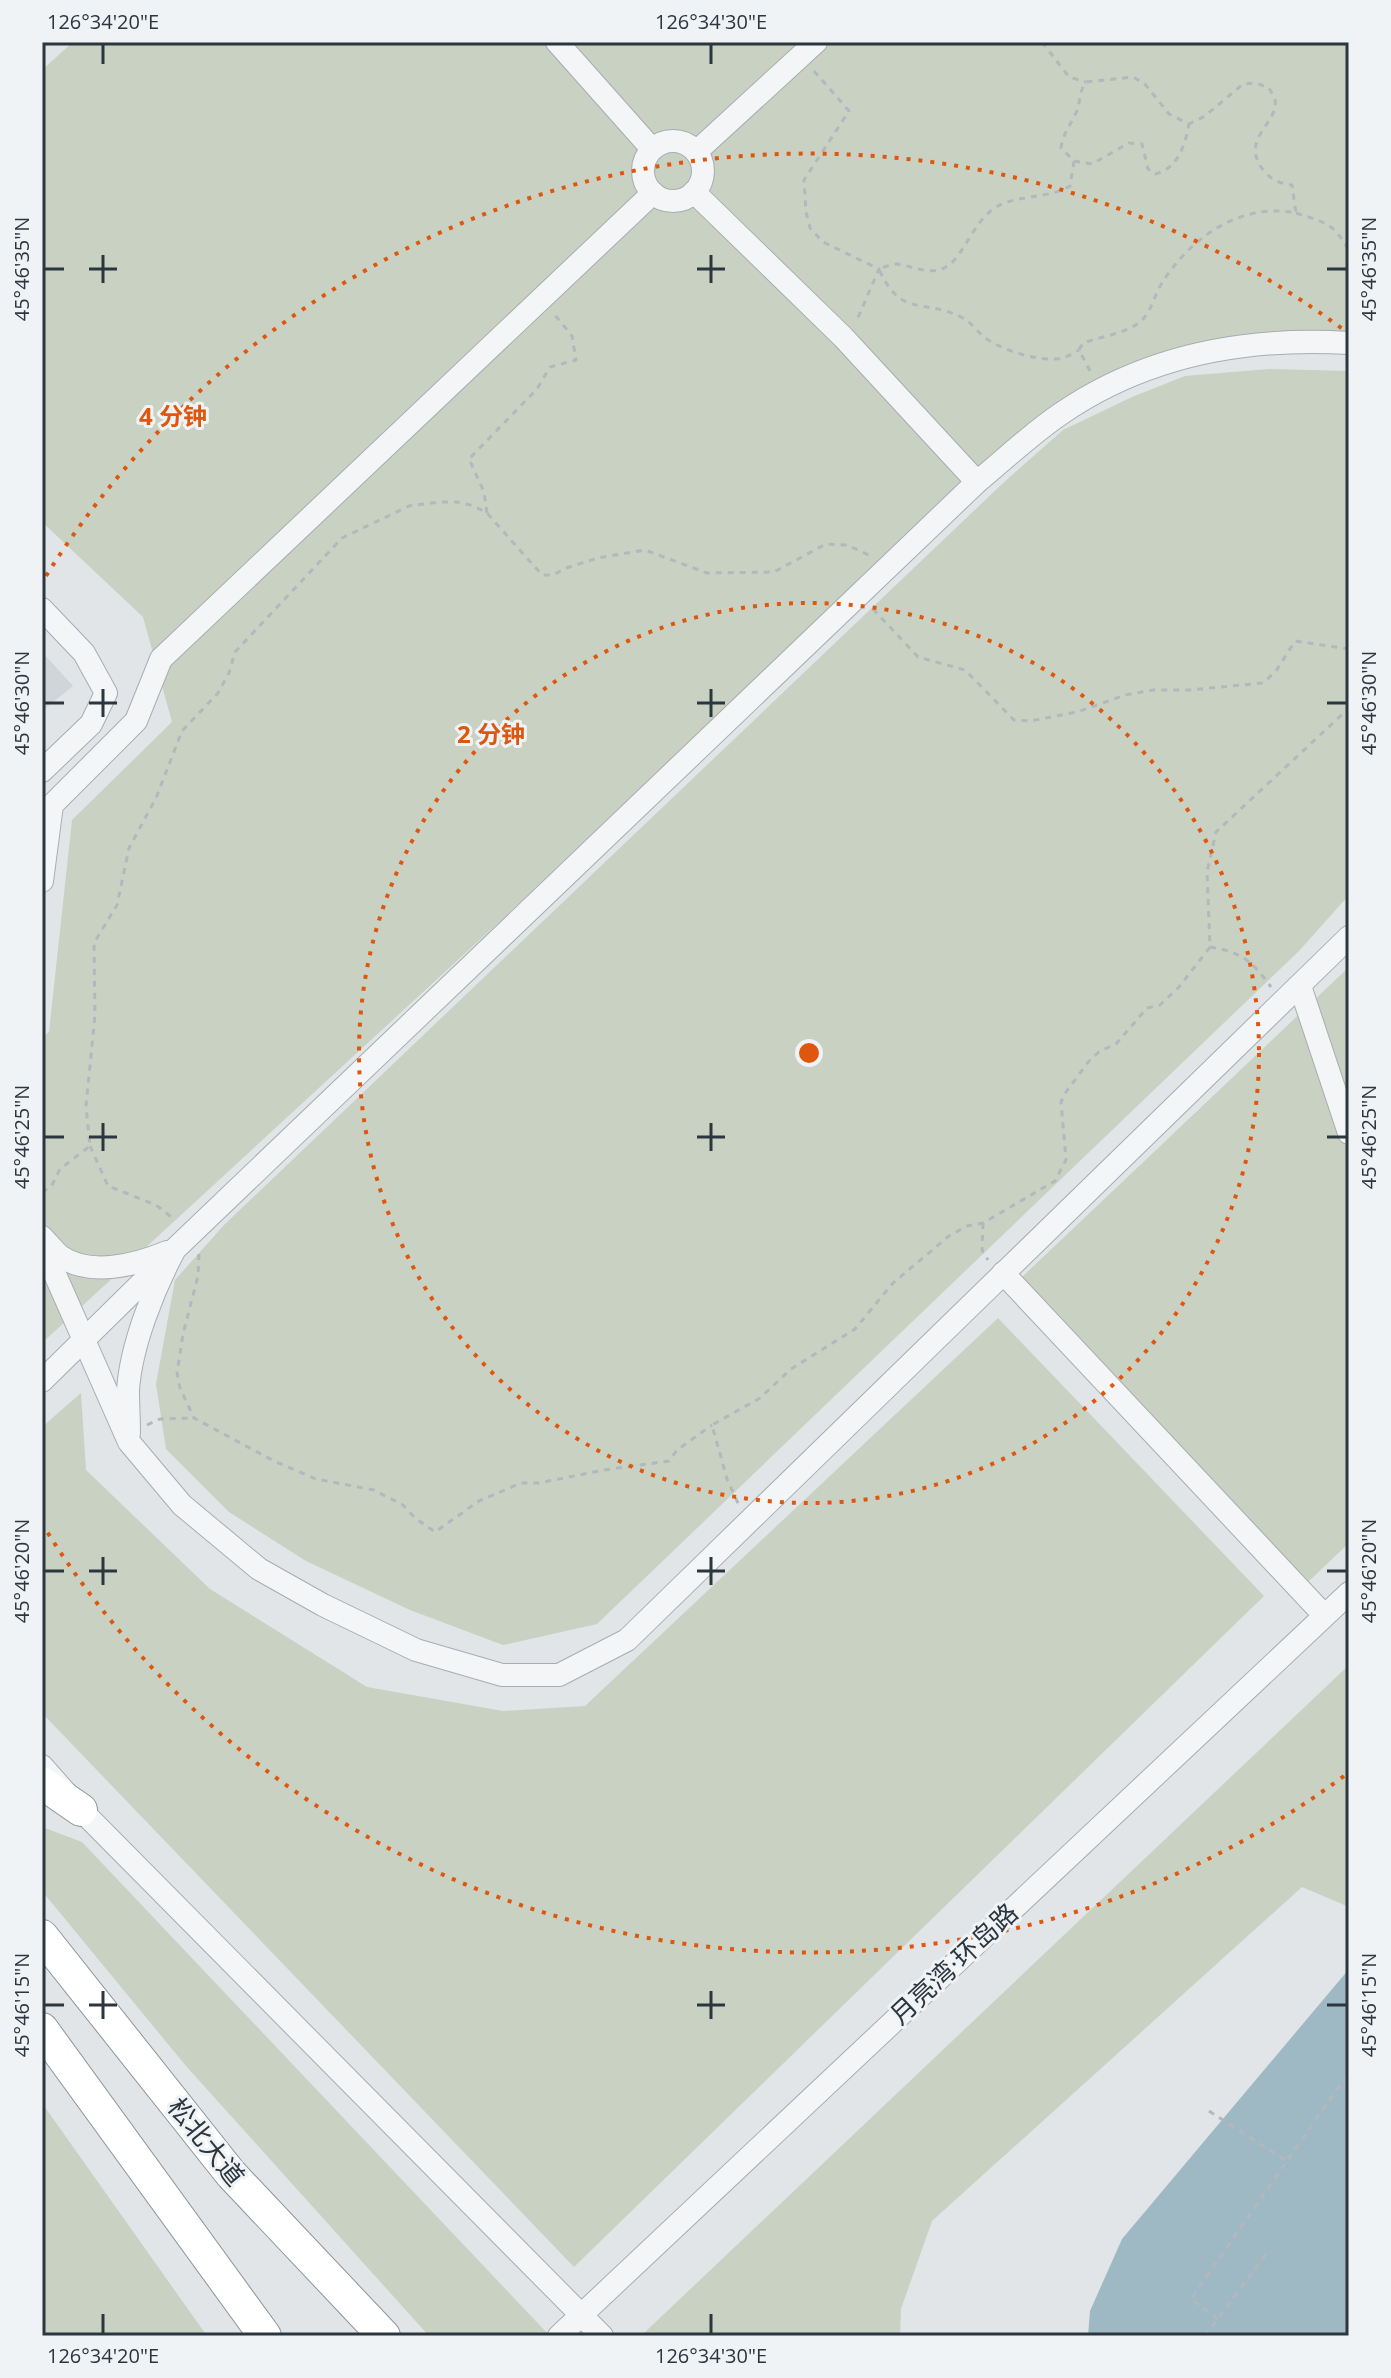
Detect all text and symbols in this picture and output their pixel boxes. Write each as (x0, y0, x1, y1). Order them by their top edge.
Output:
text: 126°34'20"E (47, 8, 159, 35)
text: 126°34'30"E (655, 8, 767, 35)
text: 45°46'35"N (8, 217, 35, 321)
text: 45°46'35"N (1355, 217, 1382, 321)
text: 4 分钟 (139, 399, 207, 432)
text: 45°46'30"N (8, 651, 35, 755)
text: 45°46'30"N (1355, 651, 1382, 755)
text: 2 分钟 (457, 717, 525, 750)
centre of rings (795, 1039, 823, 1067)
text: 45°46'25"N (8, 1085, 35, 1189)
text: 45°46'25"N (1355, 1085, 1382, 1189)
text: 45°46'20"N (8, 1519, 35, 1623)
text: 45°46'20"N (1355, 1519, 1382, 1623)
street label: 月亮湾·环岛路 (881, 1895, 1025, 2032)
text: 45°46'15"N (8, 1953, 35, 2057)
text: 45°46'15"N (1355, 1953, 1382, 2057)
street label: 松北大道 (160, 2090, 253, 2193)
text: 126°34'20"E (47, 2342, 159, 2369)
text: 126°34'30"E (655, 2342, 767, 2369)

